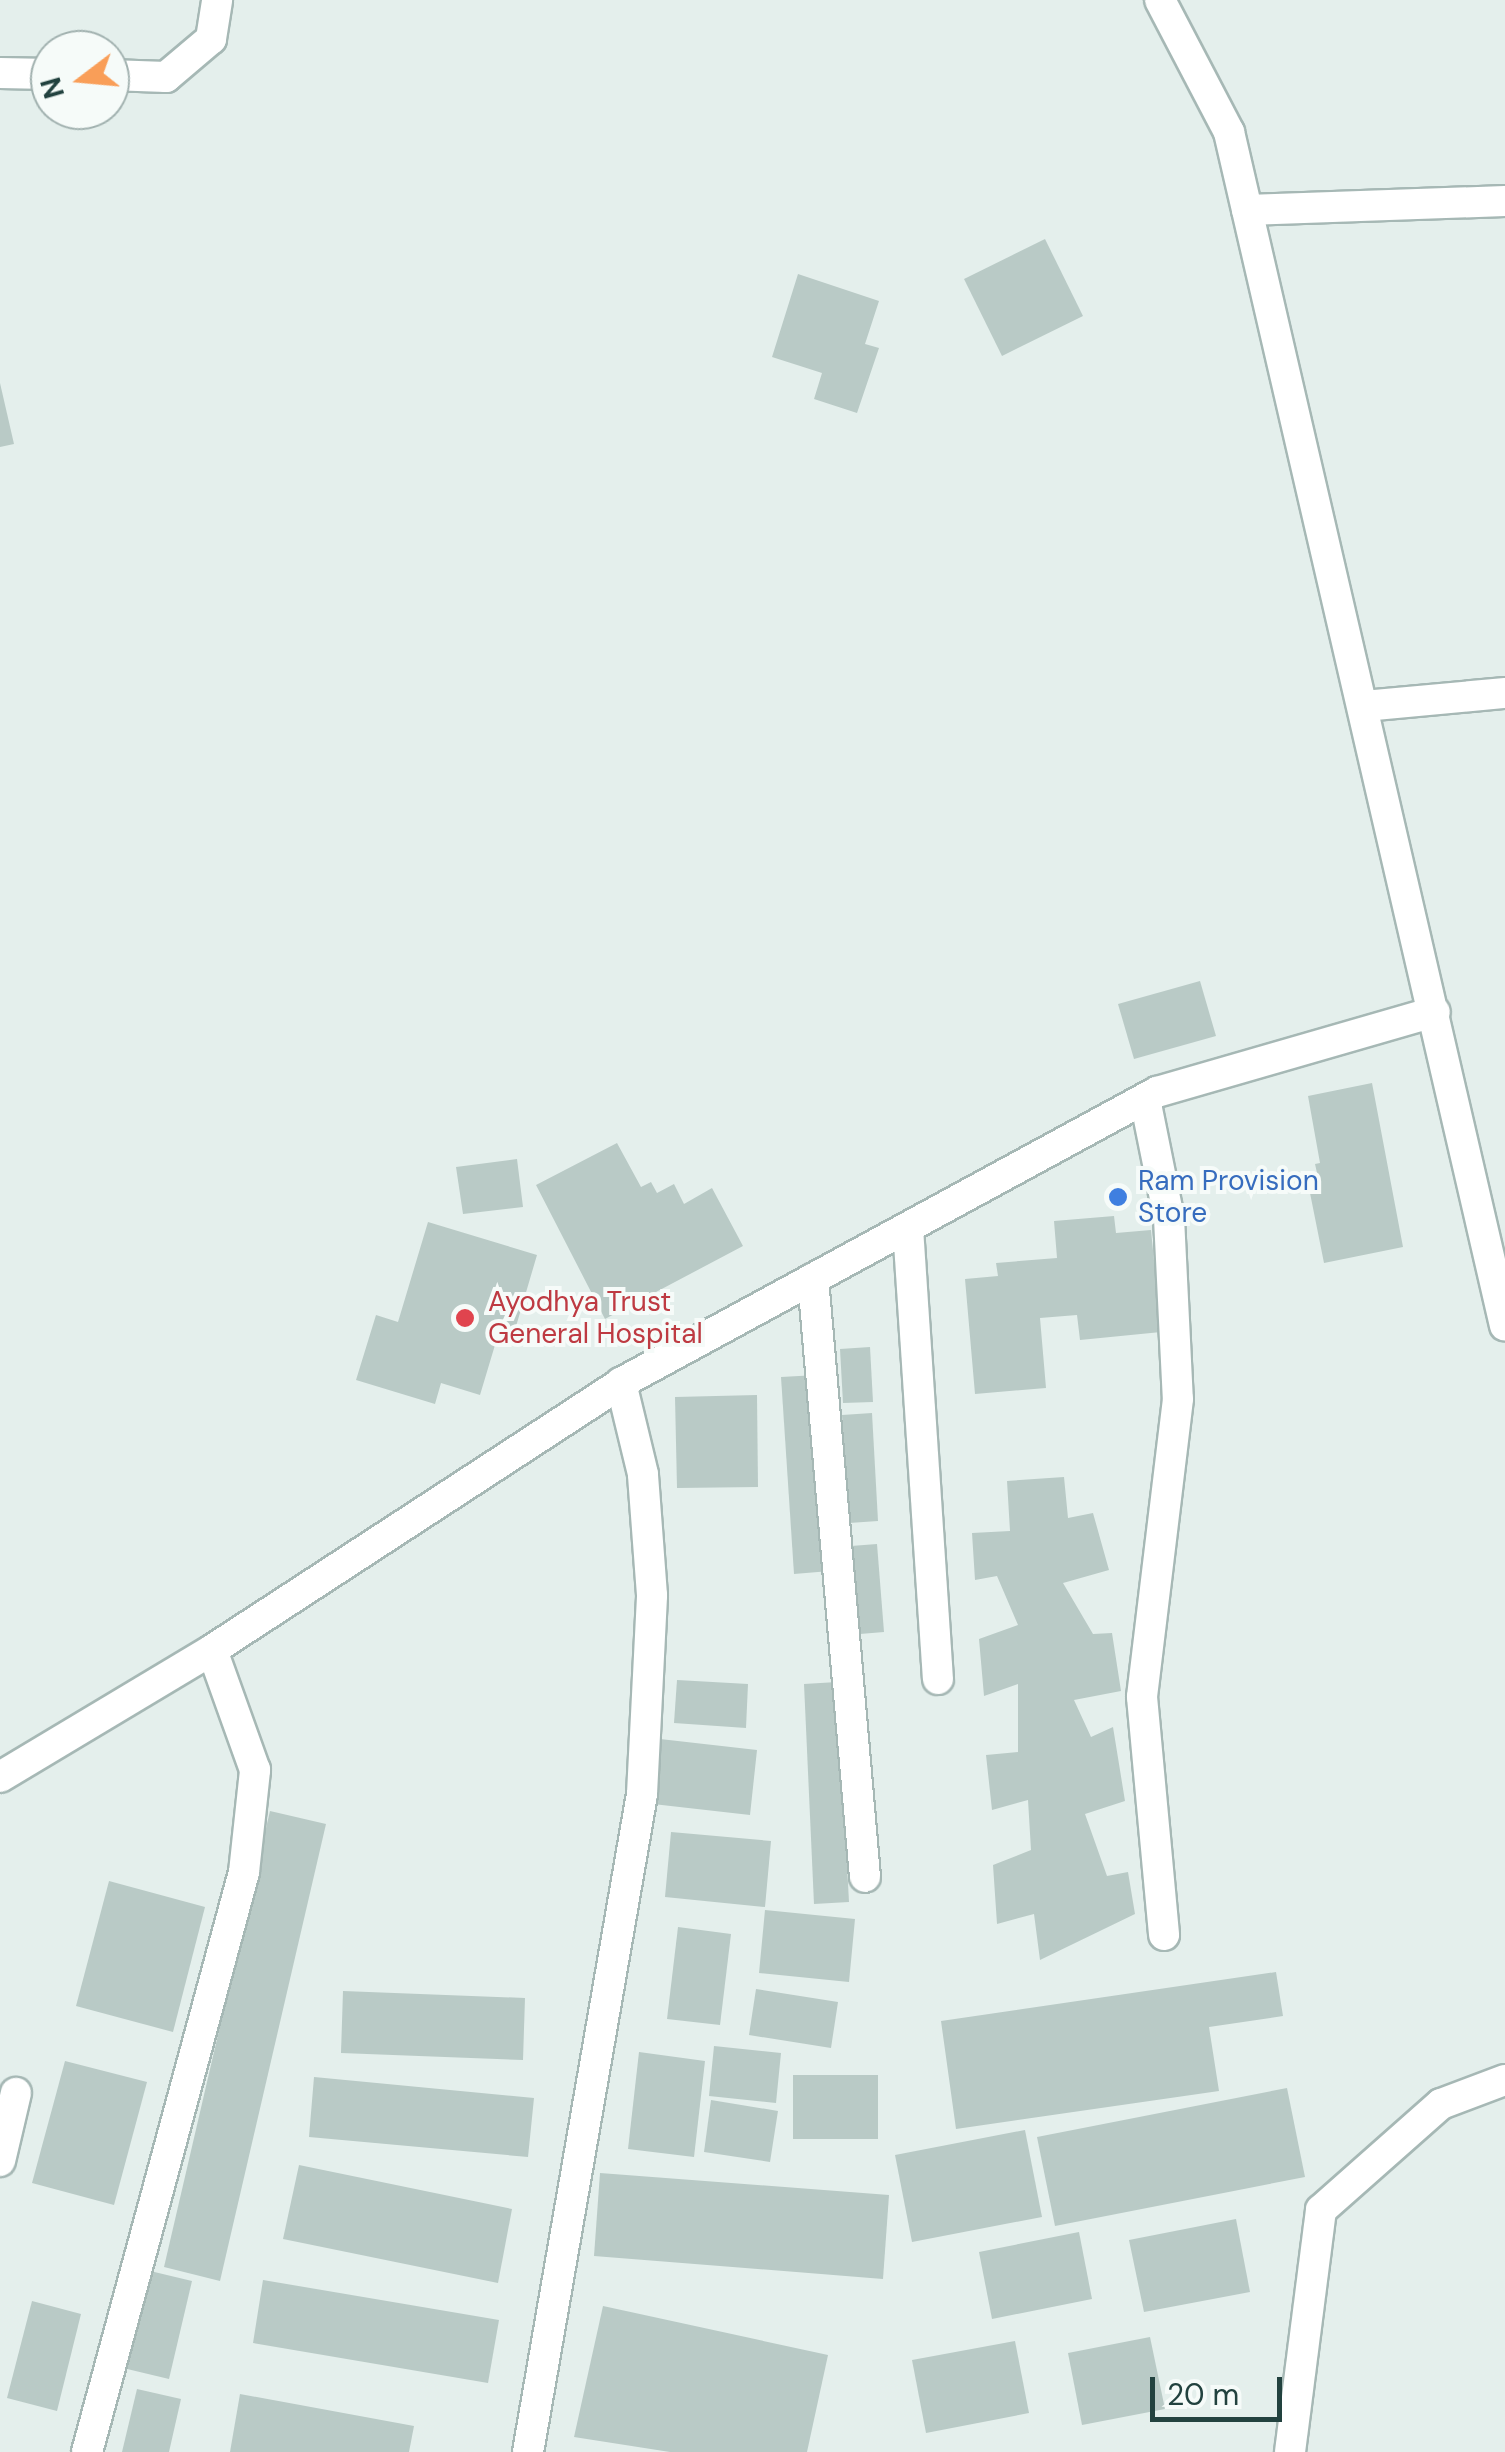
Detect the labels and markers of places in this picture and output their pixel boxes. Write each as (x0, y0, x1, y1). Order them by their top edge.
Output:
place label: Ram Provision Store (1138, 1164, 1319, 1230)
marker: Ram Provision Store (1107, 1186, 1129, 1208)
place label: Ayodhya Trust General Hospital (488, 1285, 703, 1351)
marker: Ayodhya Trust General Hospital (452, 1305, 478, 1331)

